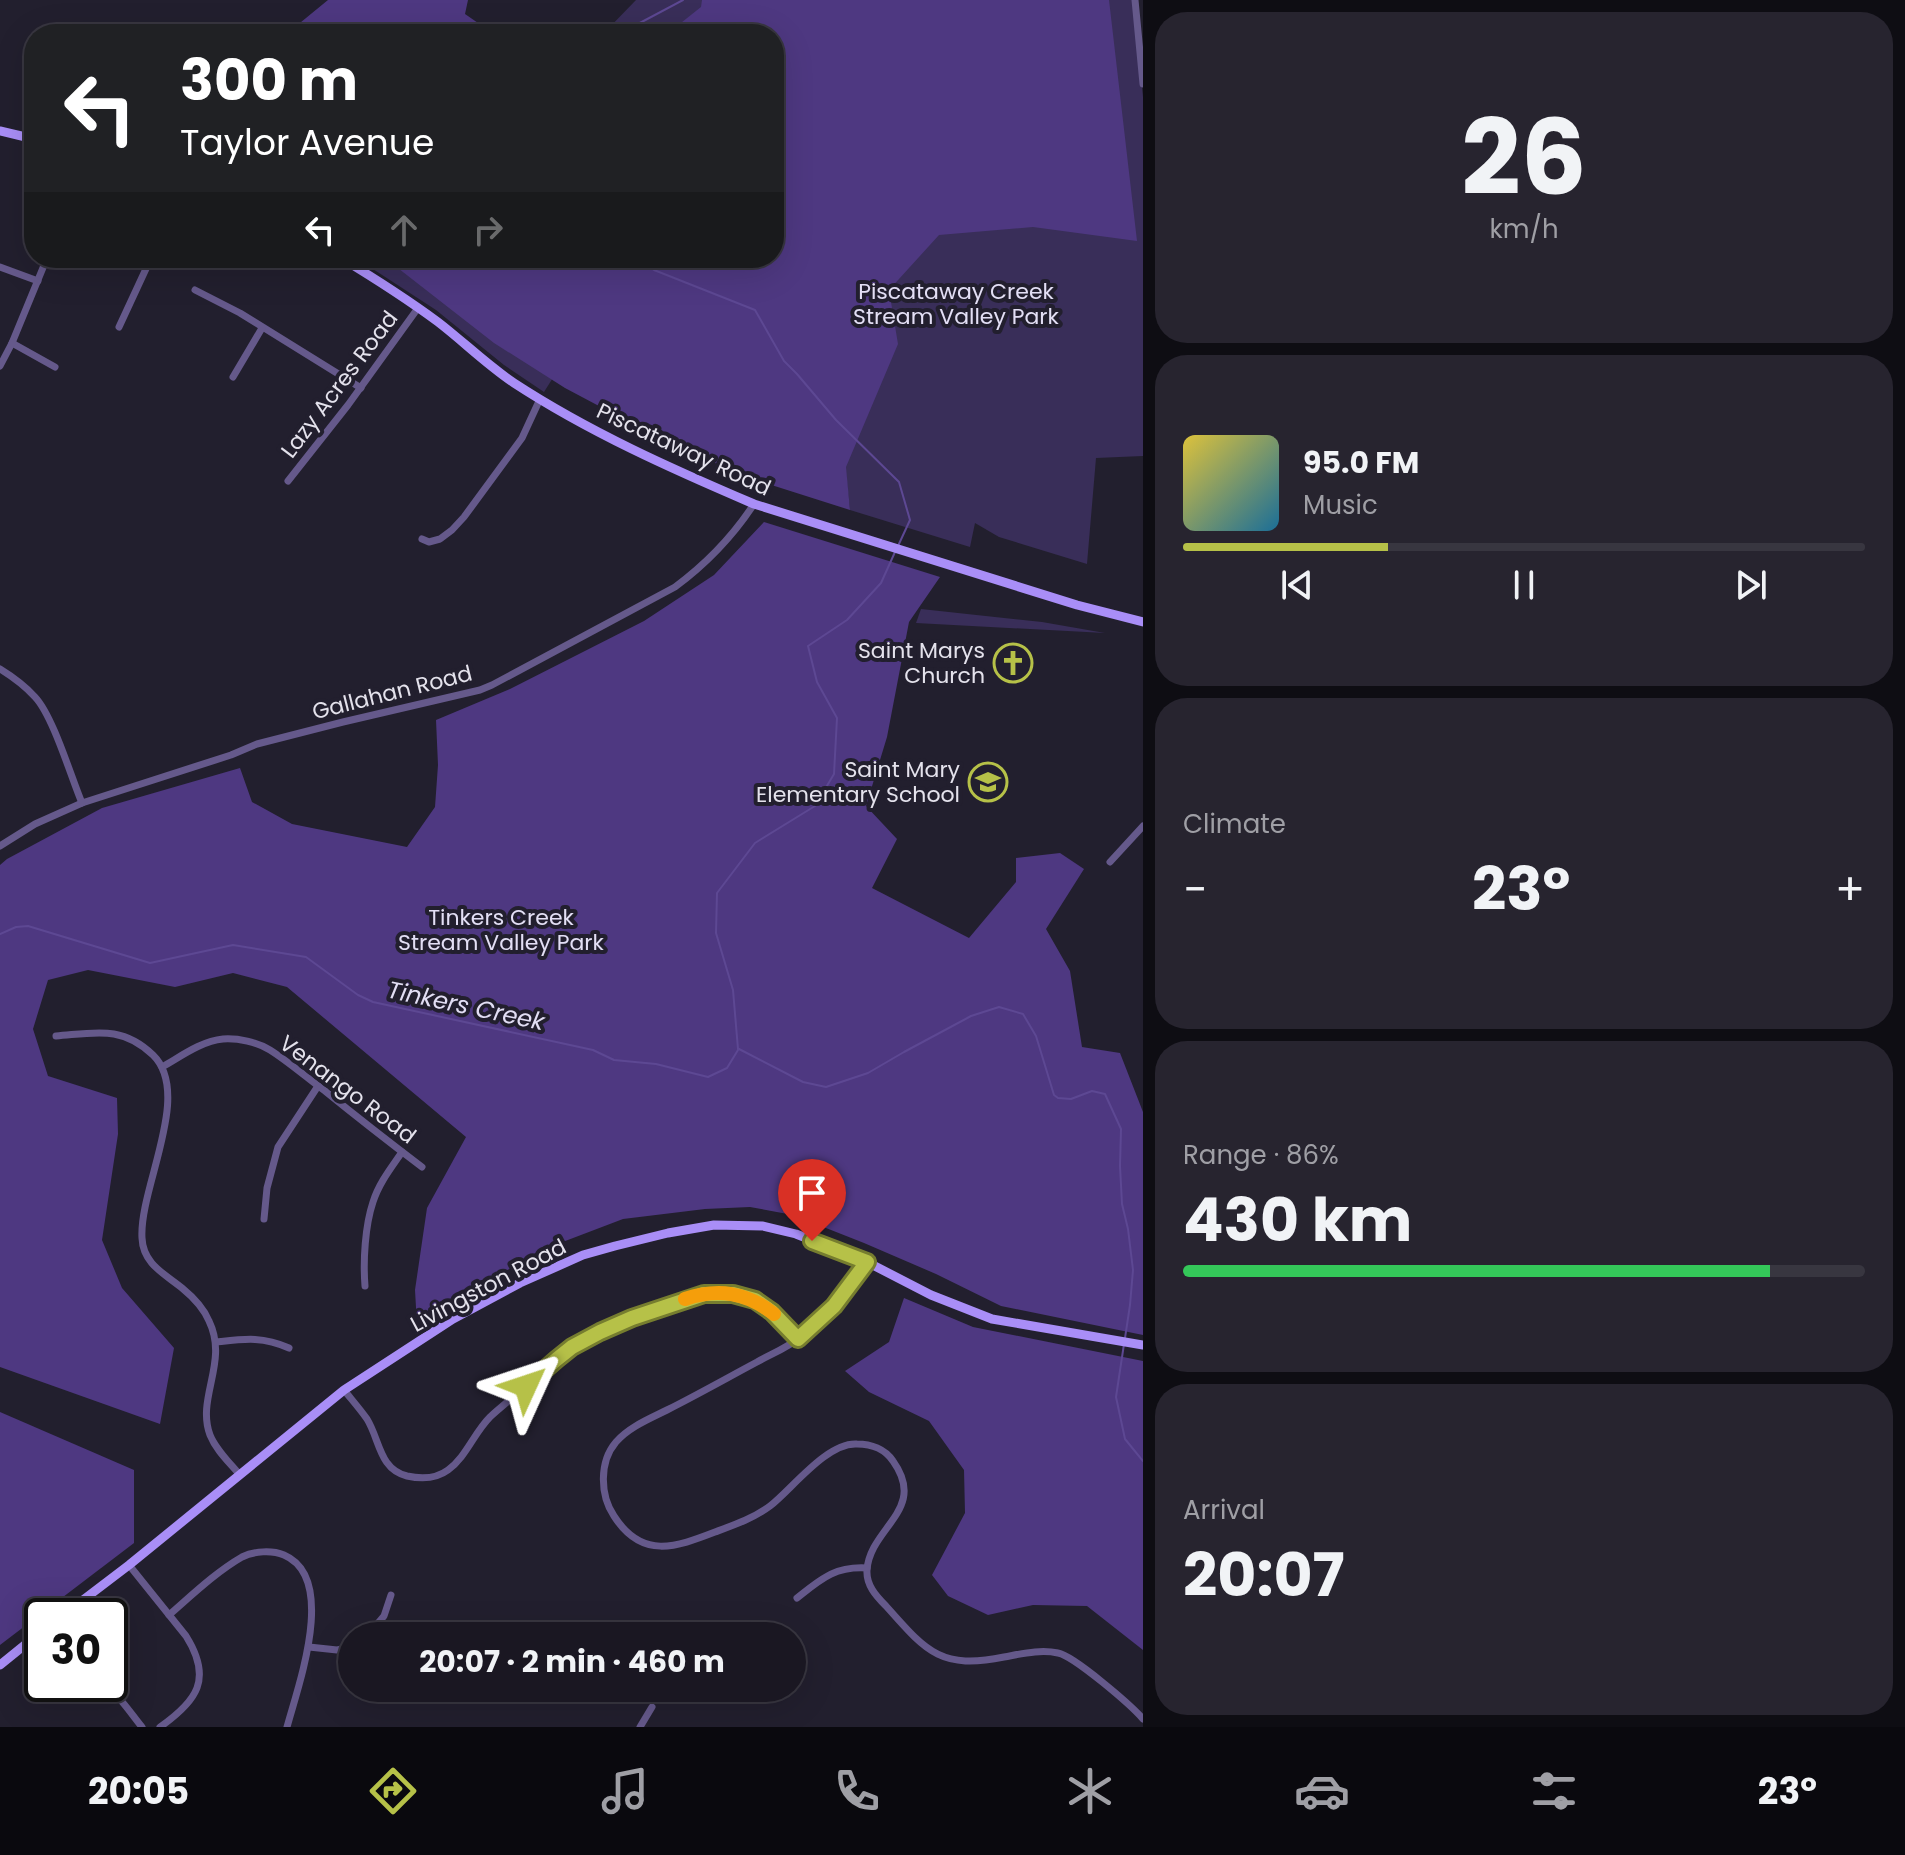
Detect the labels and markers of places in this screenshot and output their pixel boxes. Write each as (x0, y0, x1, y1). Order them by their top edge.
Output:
place label: Saint Marys Church (858, 635, 985, 691)
church icon: Saint Marys Church (992, 642, 1034, 684)
place label: Saint Mary Elementary School (756, 754, 961, 810)
school or university icon: Saint Mary Elementary School (967, 761, 1009, 803)
pin (778, 1159, 846, 1241)

